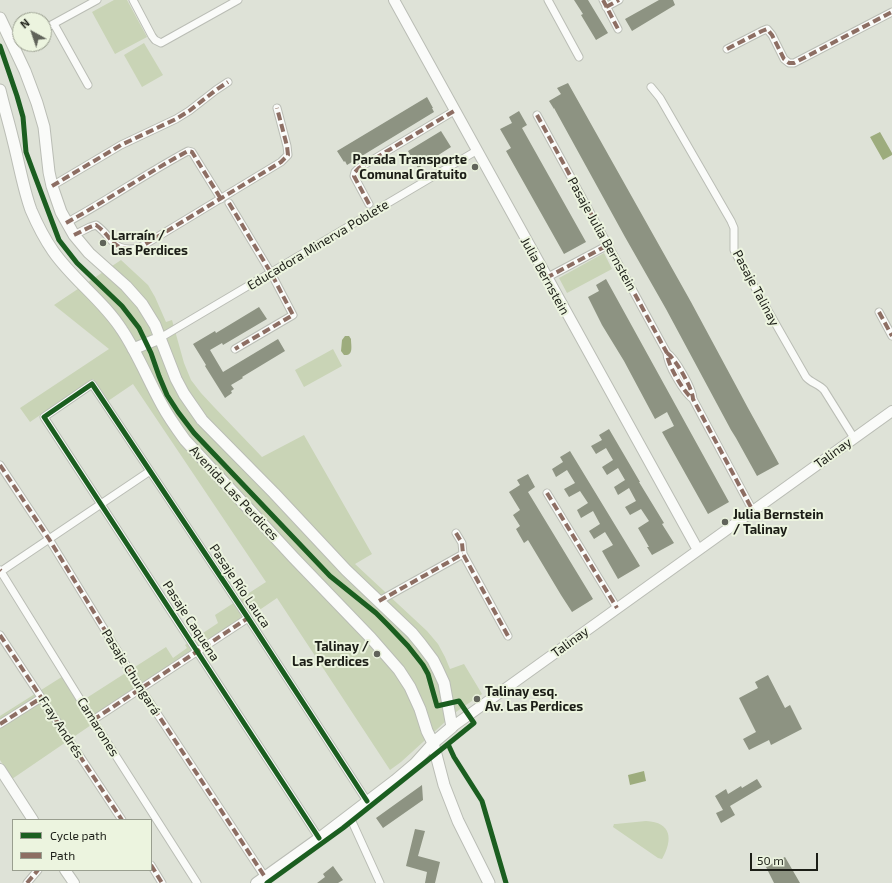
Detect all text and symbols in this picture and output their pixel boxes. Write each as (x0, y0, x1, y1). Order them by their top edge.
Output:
north arrow (12, 12, 52, 52)
text: N (17, 16, 32, 31)
place label: Parada Transporte Comunal Gratuito (353, 152, 467, 183)
marker: Parada Transporte Comunal Gratuito (470, 162, 480, 172)
street label: Pasaje Julia Bernstein (564, 174, 640, 294)
street label: Educadora Minerva Poblete (245, 197, 391, 293)
place label: Larraín / Las Perdices (111, 228, 188, 259)
street label: Julia Bernstein (517, 235, 573, 317)
marker: Larraín / Las Perdices (98, 238, 108, 248)
street label: Pasaje Talinay (729, 247, 783, 329)
street label: Talinay (811, 434, 855, 472)
street label: Avenida Las Perdices (186, 443, 282, 543)
place label: Julia Bernstein / Talinay (733, 507, 824, 538)
marker: Julia Bernstein / Talinay (720, 517, 730, 527)
street label: Pasaje Río Lauca (206, 541, 274, 631)
street label: Pasaje Caquena (159, 578, 223, 664)
street label: Talinay (548, 623, 592, 661)
street label: Pasaje Chungará (98, 626, 164, 718)
place label: Talinay / Las Perdices (292, 639, 369, 670)
marker: Talinay / Las Perdices (372, 649, 382, 659)
place label: Talinay esq. Av. Las Perdices (485, 684, 583, 715)
street label: Fray Andrés (35, 693, 87, 761)
marker: Talinay esq. Av. Las Perdices (472, 694, 482, 704)
street label: Camarones (74, 695, 122, 759)
legend (12, 819, 152, 871)
text: Cycle path (50, 828, 107, 842)
scale bar (752, 845, 820, 871)
text: Path (50, 848, 75, 862)
text: 50 m (757, 853, 784, 867)

